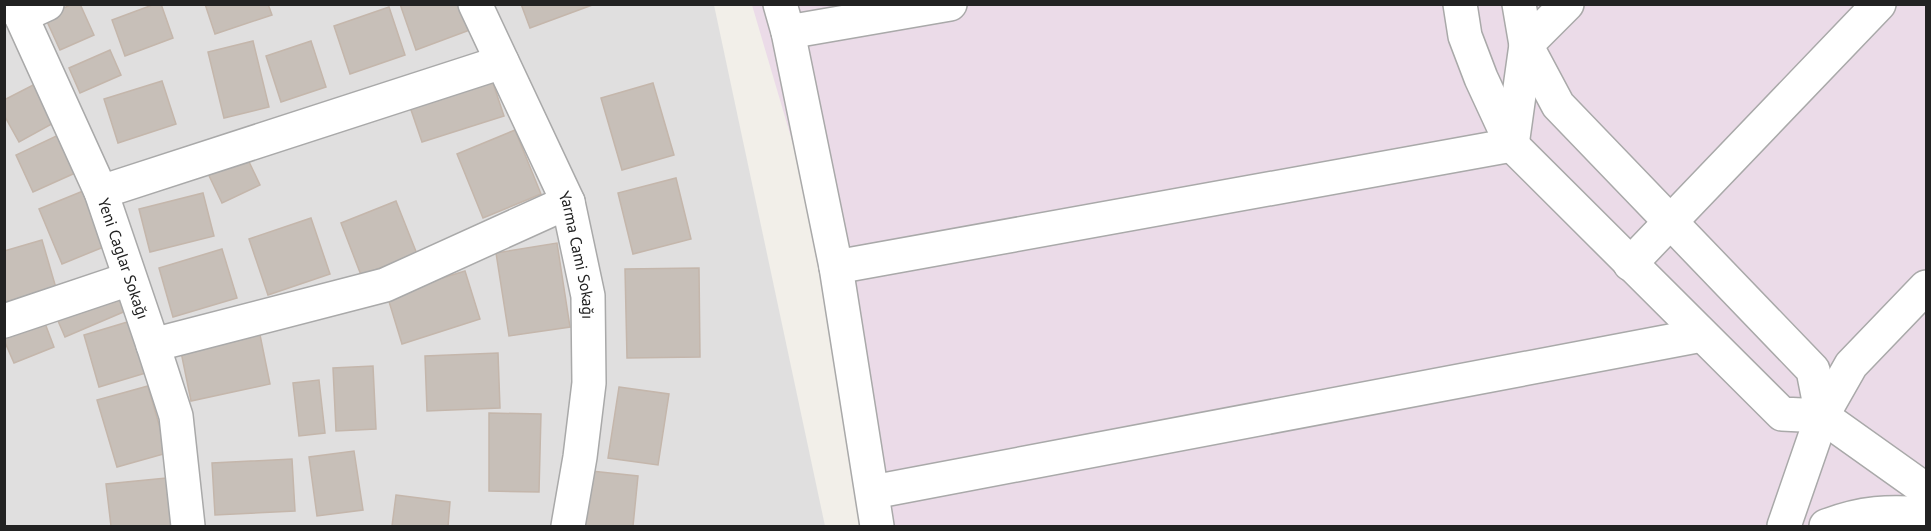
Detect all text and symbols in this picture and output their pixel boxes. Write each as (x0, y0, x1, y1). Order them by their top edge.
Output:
street label: Yarma Cami Sokağı (554, 188, 598, 319)
street label: Yeni Caglar Sokağı (94, 195, 153, 322)

